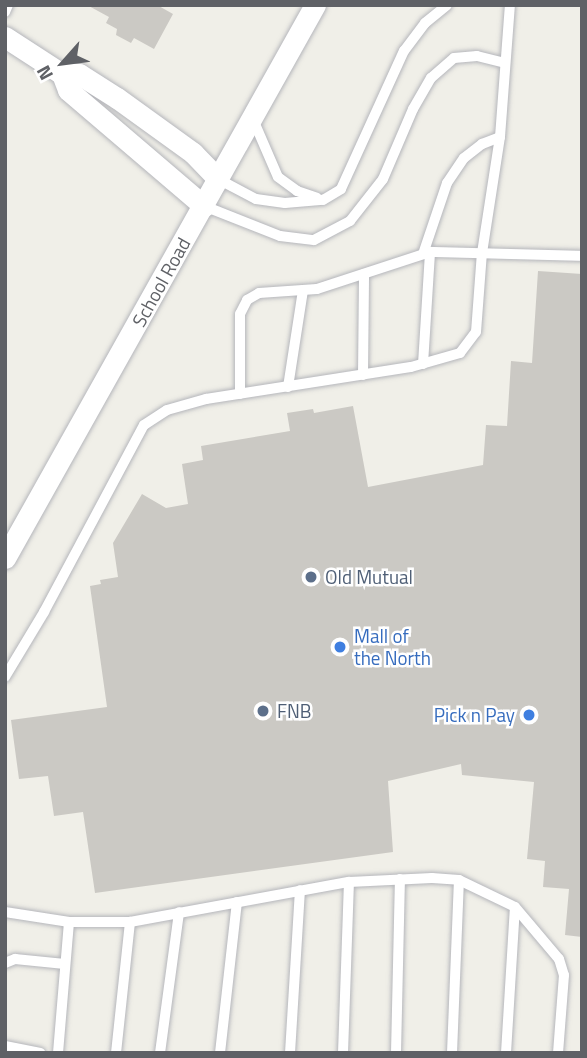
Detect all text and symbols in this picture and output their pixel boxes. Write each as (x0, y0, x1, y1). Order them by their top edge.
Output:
north arrow (28, 28, 98, 98)
text: N (28, 60, 60, 86)
street label: School Road (127, 233, 195, 331)
place label: Old Mutual (325, 566, 413, 588)
marker: Old Mutual (303, 569, 319, 585)
place label: Mall of the North (354, 625, 431, 669)
marker: Mall of the North (332, 639, 348, 655)
place label: FNB (277, 700, 312, 722)
marker: FNB (255, 703, 271, 719)
place label: Pick n Pay (434, 704, 515, 726)
marker: Pick n Pay (521, 707, 537, 723)

